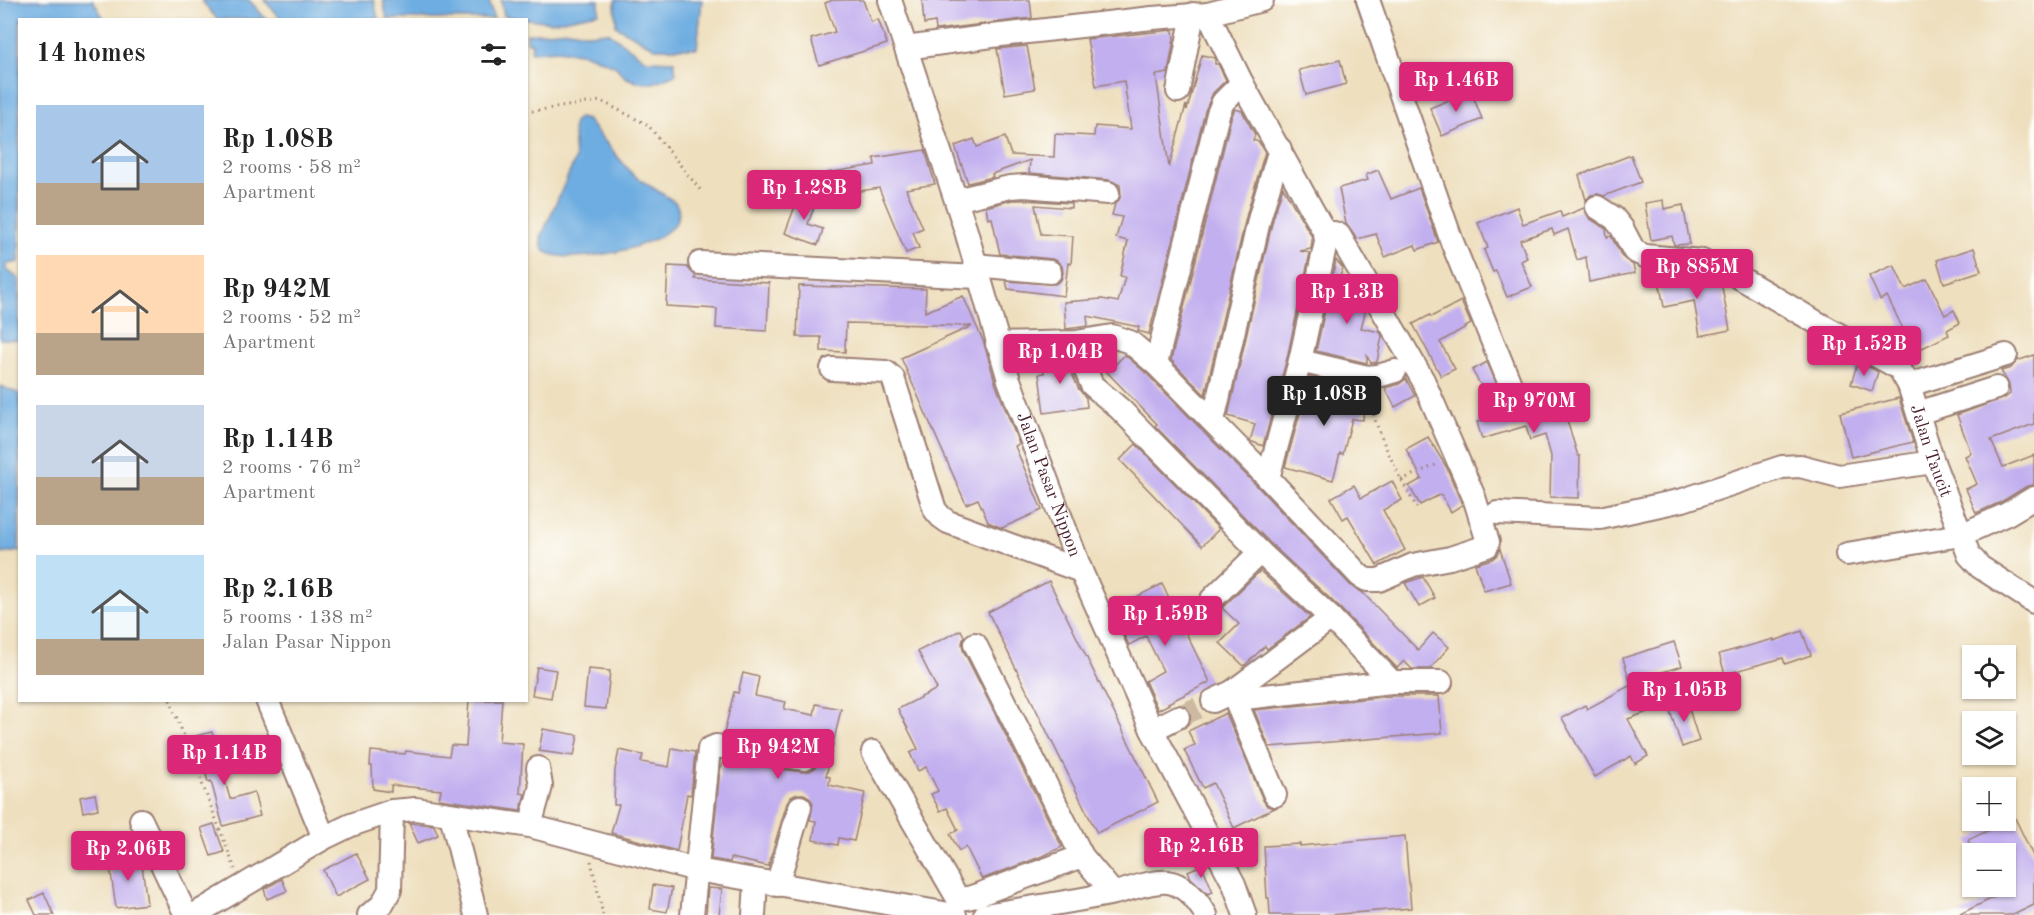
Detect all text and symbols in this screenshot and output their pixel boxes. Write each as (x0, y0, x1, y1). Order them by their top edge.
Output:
icon: filters (477, 38, 510, 71)
text: 14 homes (36, 41, 145, 67)
pin: Rp 1.46B (1394, 62, 1518, 113)
text: Rp 1.46B (1413, 71, 1499, 91)
text: Rp 1.08B (222, 127, 333, 153)
icon: home (84, 129, 156, 201)
text: 2 rooms · 58 m² (222, 158, 361, 178)
pin: Rp 1.28B (742, 170, 866, 221)
text: Rp 1.28B (761, 179, 847, 199)
text: Apartment (222, 183, 316, 203)
pin: Rp 885M (1642, 249, 1752, 300)
text: Rp 885M (1655, 258, 1739, 278)
pin: Rp 1.3B (1292, 274, 1402, 325)
text: Rp 942M (222, 277, 331, 303)
icon: home (84, 279, 156, 351)
text: Rp 1.3B (1310, 283, 1384, 303)
text: 2 rooms · 52 m² (222, 308, 361, 328)
pin: Rp 1.52B (1802, 326, 1926, 377)
text: Apartment (222, 333, 316, 353)
pin: Rp 1.04B (998, 334, 1122, 385)
text: Rp 1.52B (1821, 335, 1907, 355)
text: Rp 1.04B (1017, 343, 1103, 363)
pin: Rp 1.08B (1262, 376, 1386, 427)
pin: Rp 970M (1479, 383, 1589, 434)
text: Rp 1.08B (1281, 385, 1367, 405)
text: Rp 970M (1492, 392, 1576, 412)
street label: Jalan Taucit (1907, 402, 1955, 500)
street label: Jalan Pasar Nippon (1013, 410, 1084, 559)
text: Rp 1.14B (222, 427, 333, 453)
icon: home (84, 429, 156, 501)
text: 2 rooms · 76 m² (222, 458, 361, 478)
text: Apartment (222, 483, 316, 503)
text: Rp 2.16B (222, 577, 333, 603)
icon: home (84, 579, 156, 651)
pin: Rp 1.59B (1103, 596, 1227, 647)
text: Rp 1.59B (1122, 605, 1208, 625)
text: 5 rooms · 138 m² (222, 608, 372, 628)
text: Jalan Pasar Nippon (222, 633, 392, 653)
map controls (1962, 645, 2016, 897)
button: locate (1962, 645, 2016, 699)
pin: Rp 1.05B (1622, 672, 1746, 723)
text: Rp 1.05B (1641, 681, 1727, 701)
button: layers (1962, 711, 2016, 765)
pin: Rp 942M (723, 729, 833, 780)
pin: Rp 1.14B (162, 735, 286, 786)
text: Rp 942M (736, 738, 820, 758)
text: Rp 1.14B (181, 744, 267, 764)
button: + (1962, 777, 2016, 831)
pin: Rp 2.16B (1139, 828, 1263, 879)
pin: Rp 2.06B (66, 831, 190, 882)
text: Rp 2.16B (1158, 837, 1244, 857)
text: Rp 2.06B (85, 840, 171, 860)
button: − (1962, 843, 2016, 897)

